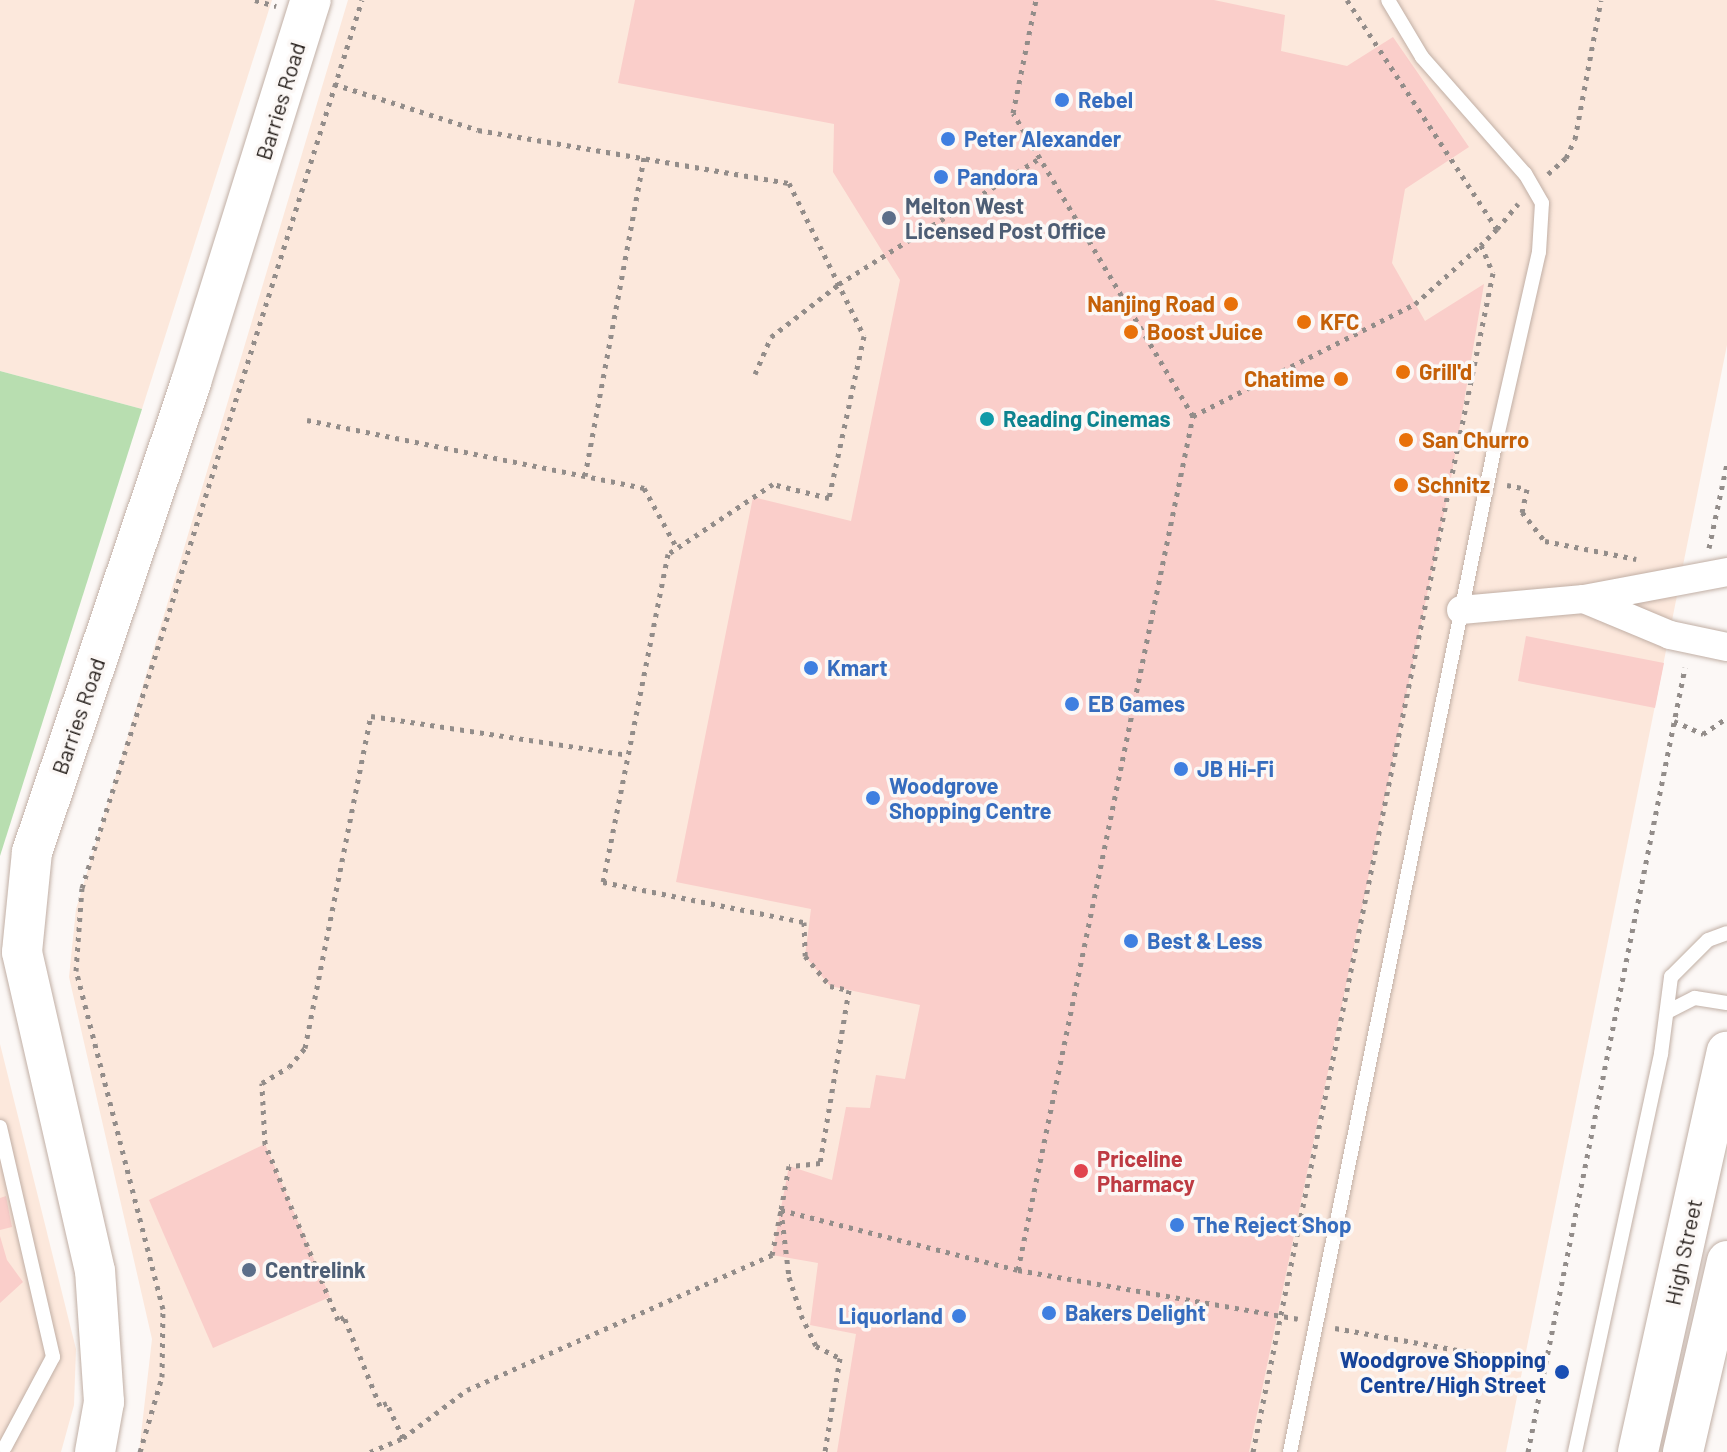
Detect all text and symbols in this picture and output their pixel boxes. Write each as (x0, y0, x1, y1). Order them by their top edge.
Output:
street label: Barries Road (250, 39, 310, 163)
place label: Rebel (1078, 87, 1133, 113)
marker: Rebel (1053, 91, 1071, 109)
place label: Peter Alexander (964, 126, 1121, 152)
marker: Peter Alexander (939, 130, 957, 148)
place label: Pandora (957, 164, 1038, 190)
marker: Pandora (932, 168, 950, 186)
place label: Melton West Licensed Post Office (905, 192, 1106, 244)
marker: Melton West Licensed Post Office (880, 209, 898, 227)
place label: Nanjing Road (1087, 291, 1215, 317)
marker: Nanjing Road (1222, 295, 1240, 313)
place label: KFC (1320, 309, 1359, 335)
marker: KFC (1295, 313, 1313, 331)
place label: Boost Juice (1147, 319, 1263, 345)
marker: Boost Juice (1122, 323, 1140, 341)
place label: Grill'd (1419, 359, 1472, 385)
marker: Grill'd (1394, 363, 1412, 381)
place label: Chatime (1244, 366, 1325, 392)
marker: Chatime (1332, 370, 1350, 388)
place label: Reading Cinemas (1003, 406, 1171, 432)
marker: Reading Cinemas (978, 410, 996, 428)
place label: San Churro (1422, 427, 1529, 453)
marker: San Churro (1397, 431, 1415, 449)
place label: Schnitz (1417, 472, 1490, 498)
marker: Schnitz (1392, 476, 1410, 494)
street label: Barries Road (46, 654, 110, 778)
place label: Kmart (827, 655, 888, 681)
marker: Kmart (802, 659, 820, 677)
place label: EB Games (1088, 691, 1185, 717)
marker: EB Games (1063, 695, 1081, 713)
place label: JB Hi-Fi (1197, 756, 1274, 782)
marker: JB Hi-Fi (1172, 760, 1190, 778)
place label: Woodgrove Shopping Centre (889, 772, 1051, 824)
marker: Woodgrove Shopping Centre (864, 789, 882, 807)
place label: Best & Less (1147, 928, 1263, 954)
marker: Best & Less (1122, 932, 1140, 950)
place label: Priceline Pharmacy (1097, 1145, 1195, 1196)
marker: Priceline Pharmacy (1072, 1162, 1090, 1180)
street label: High Street (1659, 1196, 1707, 1308)
place label: The Reject Shop (1193, 1212, 1352, 1238)
marker: The Reject Shop (1168, 1216, 1186, 1234)
place label: Centrelink (265, 1257, 366, 1283)
marker: Centrelink (240, 1261, 258, 1279)
place label: Bakers Delight (1065, 1300, 1206, 1326)
place label: Liquorland (838, 1303, 943, 1329)
marker: Bakers Delight (1040, 1304, 1058, 1322)
marker: Liquorland (950, 1307, 968, 1325)
place label: Woodgrove Shopping Centre/High Street (1340, 1346, 1546, 1398)
marker: Woodgrove Shopping Centre/High Street (1553, 1363, 1571, 1381)

